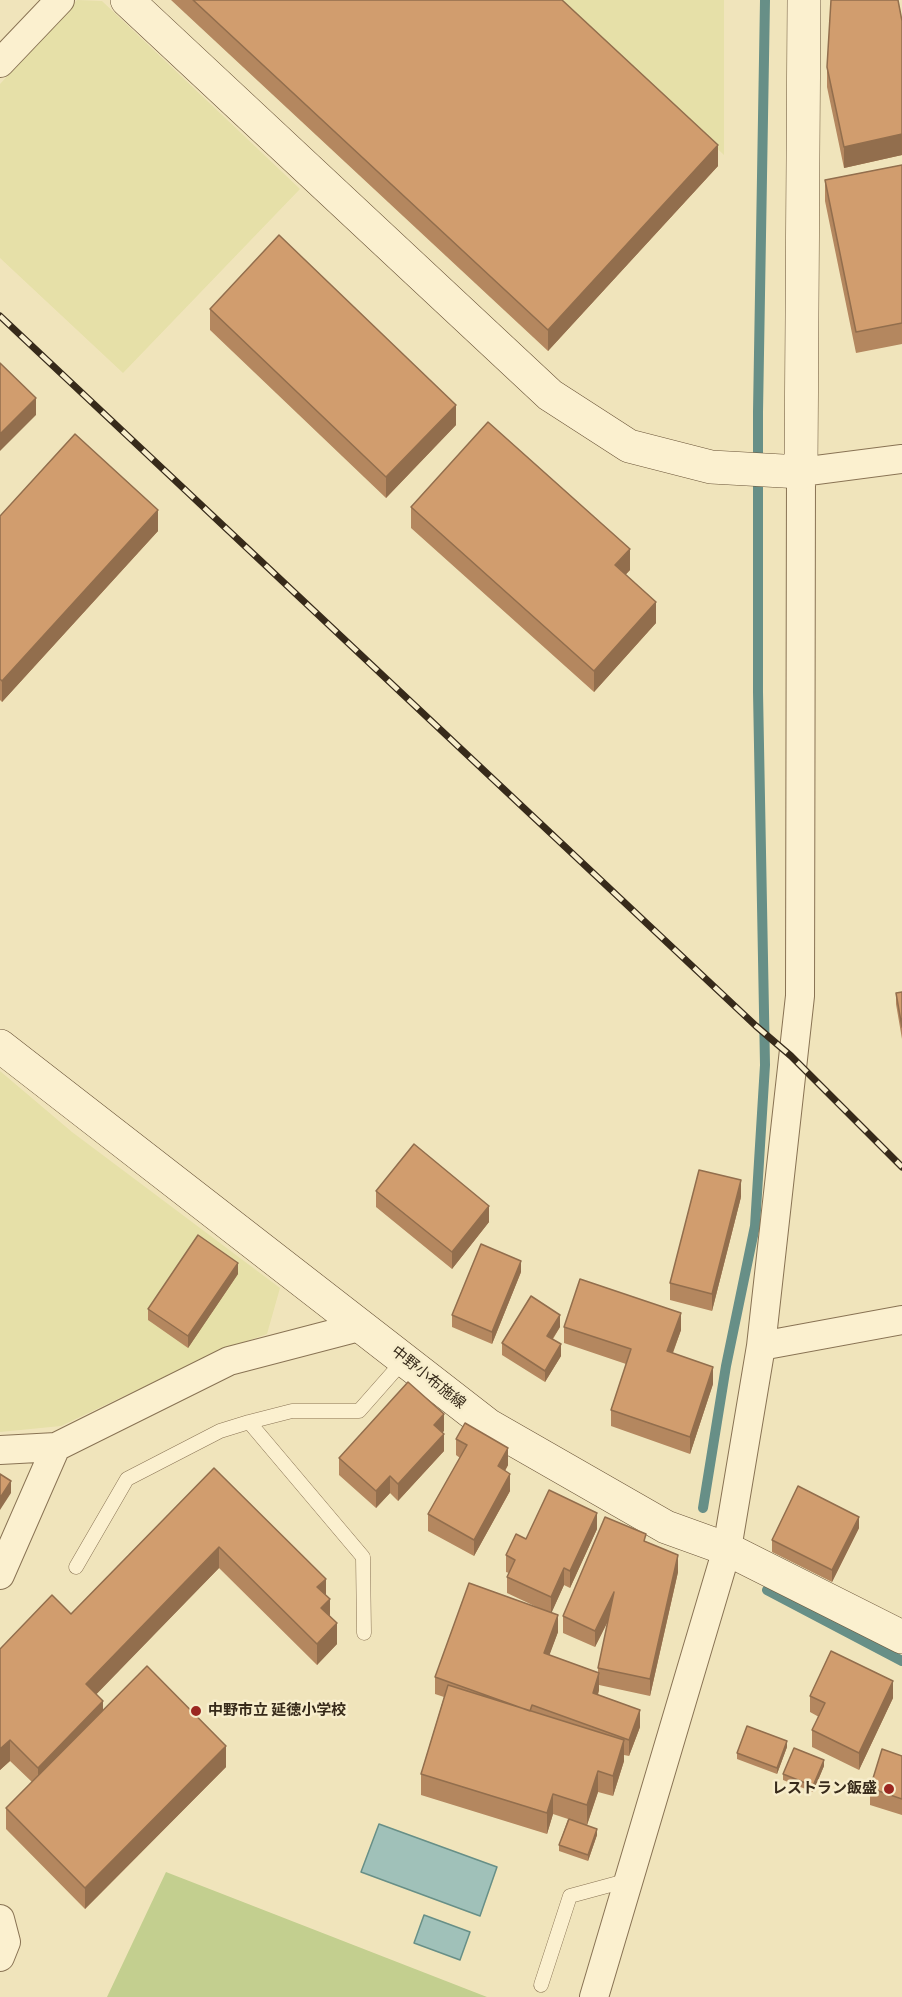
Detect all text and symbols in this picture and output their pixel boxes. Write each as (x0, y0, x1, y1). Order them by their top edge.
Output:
street label: 中野小布施線 (387, 1343, 469, 1413)
place label: 中野市立 延徳小学校 (208, 1702, 346, 1720)
marker: 中野市立 延徳小学校 (189, 1704, 203, 1718)
place label: レストラン飯盛 (772, 1780, 877, 1798)
marker: レストラン飯盛 (882, 1782, 896, 1796)

